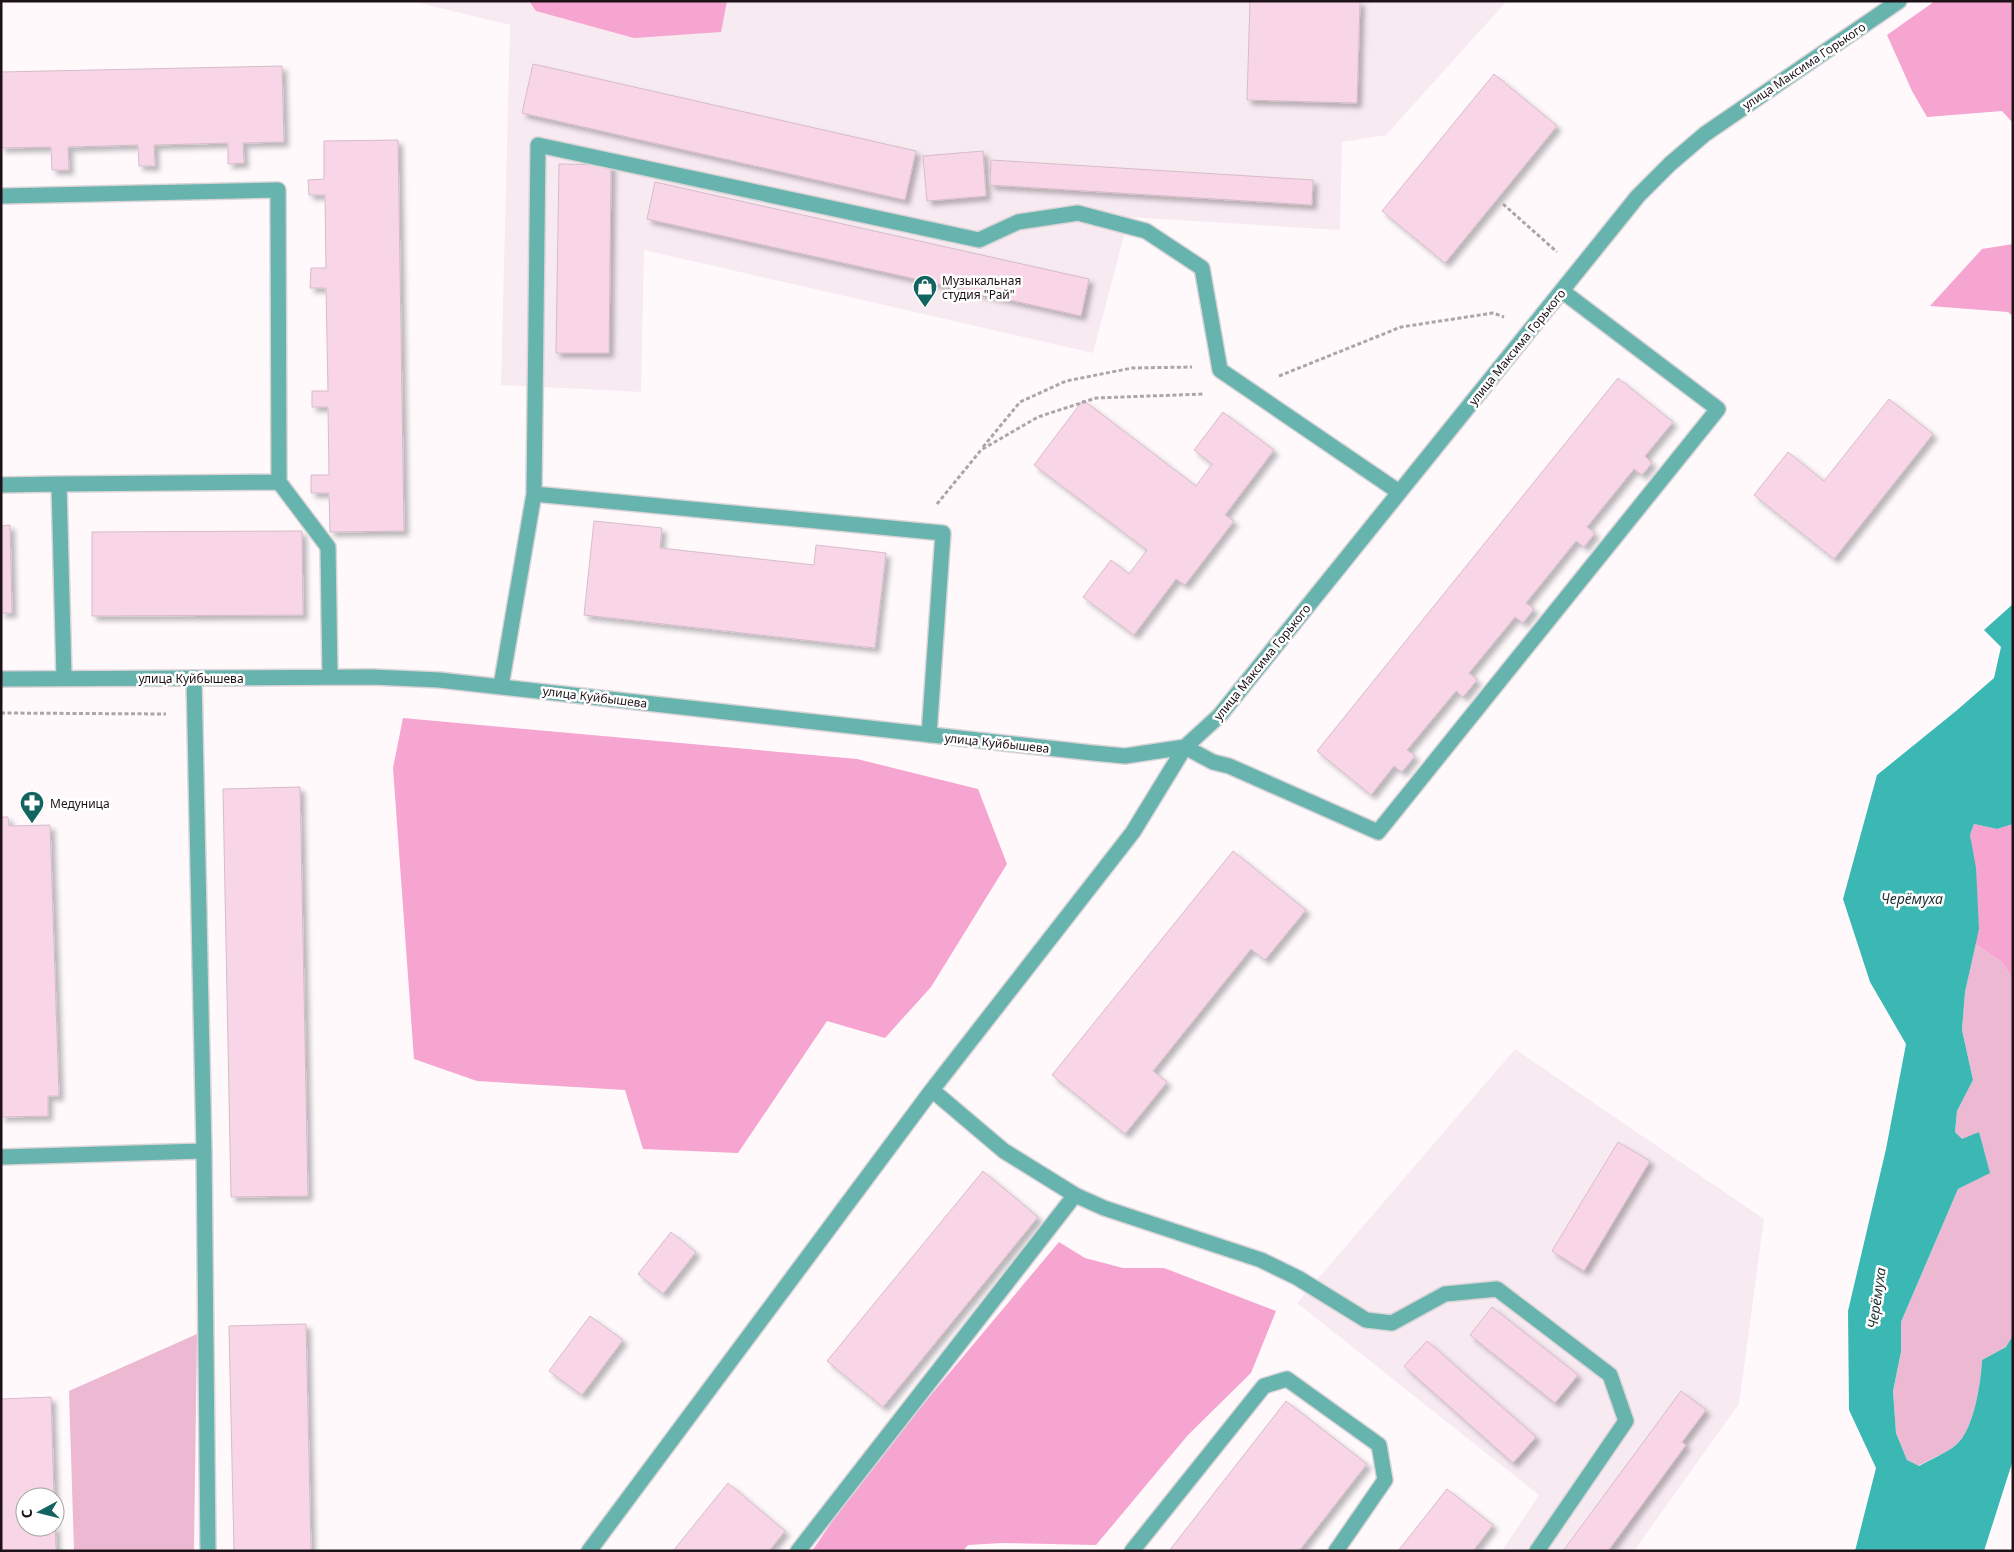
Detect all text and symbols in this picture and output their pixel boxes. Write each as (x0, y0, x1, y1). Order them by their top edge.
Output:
street label: улица Максима Горького (1739, 18, 1869, 114)
place label: Музыкальная студия "Рай" (942, 272, 1021, 303)
shop icon: Музыкальная студия "Рай" (912, 274, 938, 308)
street label: улица Максима Горького (1465, 285, 1569, 409)
street label: улица Максима Горького (1210, 600, 1314, 724)
street label: улица Куйбышева (138, 670, 244, 687)
street label: улица Куйбышева (542, 682, 648, 712)
street label: улица Куйбышева (944, 729, 1050, 757)
pharmacy icon: Медуница (19, 790, 45, 824)
place label: Медуница (50, 795, 110, 812)
water label: Черёмуха (1881, 889, 1943, 908)
water label: Черёмуха (1862, 1266, 1890, 1330)
north arrow (15, 1487, 65, 1537)
text: С (17, 1508, 37, 1519)

